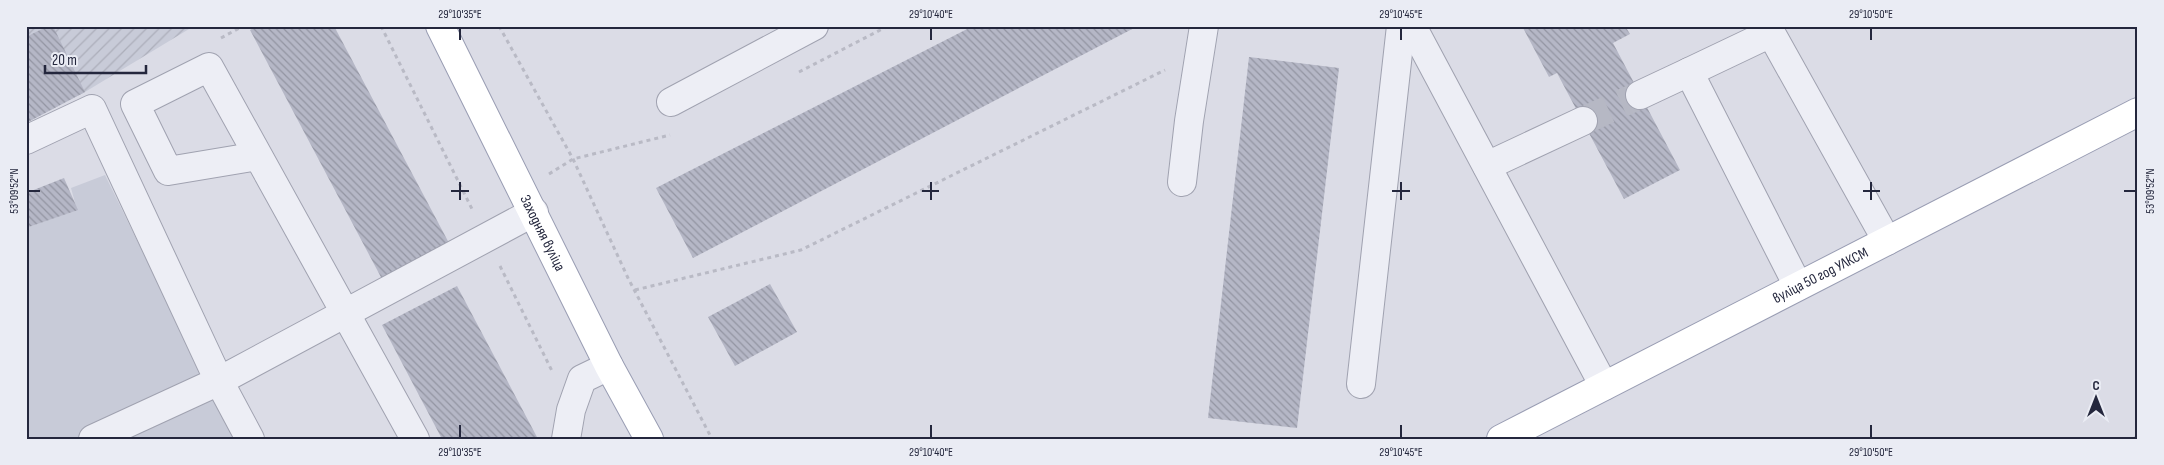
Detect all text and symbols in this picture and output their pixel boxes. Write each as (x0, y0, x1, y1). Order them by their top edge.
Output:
text: 29°10'35"E (438, 7, 482, 22)
text: 29°10'40"E (909, 7, 953, 22)
text: 29°10'45"E (1379, 7, 1423, 22)
text: 29°10'50"E (1849, 7, 1893, 22)
scale bar (45, 42, 146, 74)
text: 20 m (52, 51, 77, 70)
text: 53°09'52"N (7, 168, 22, 214)
text: 53°09'52"N (2143, 168, 2158, 214)
street label: Заходняя вуліца (516, 192, 570, 274)
street label: вуліца 50 год УЛКСМ (1769, 243, 1871, 307)
north arrow (2072, 372, 2122, 422)
text: С (2092, 377, 2100, 394)
text: 29°10'35"E (438, 445, 482, 460)
text: 29°10'40"E (909, 445, 953, 460)
text: 29°10'45"E (1379, 445, 1423, 460)
text: 29°10'50"E (1849, 445, 1893, 460)

